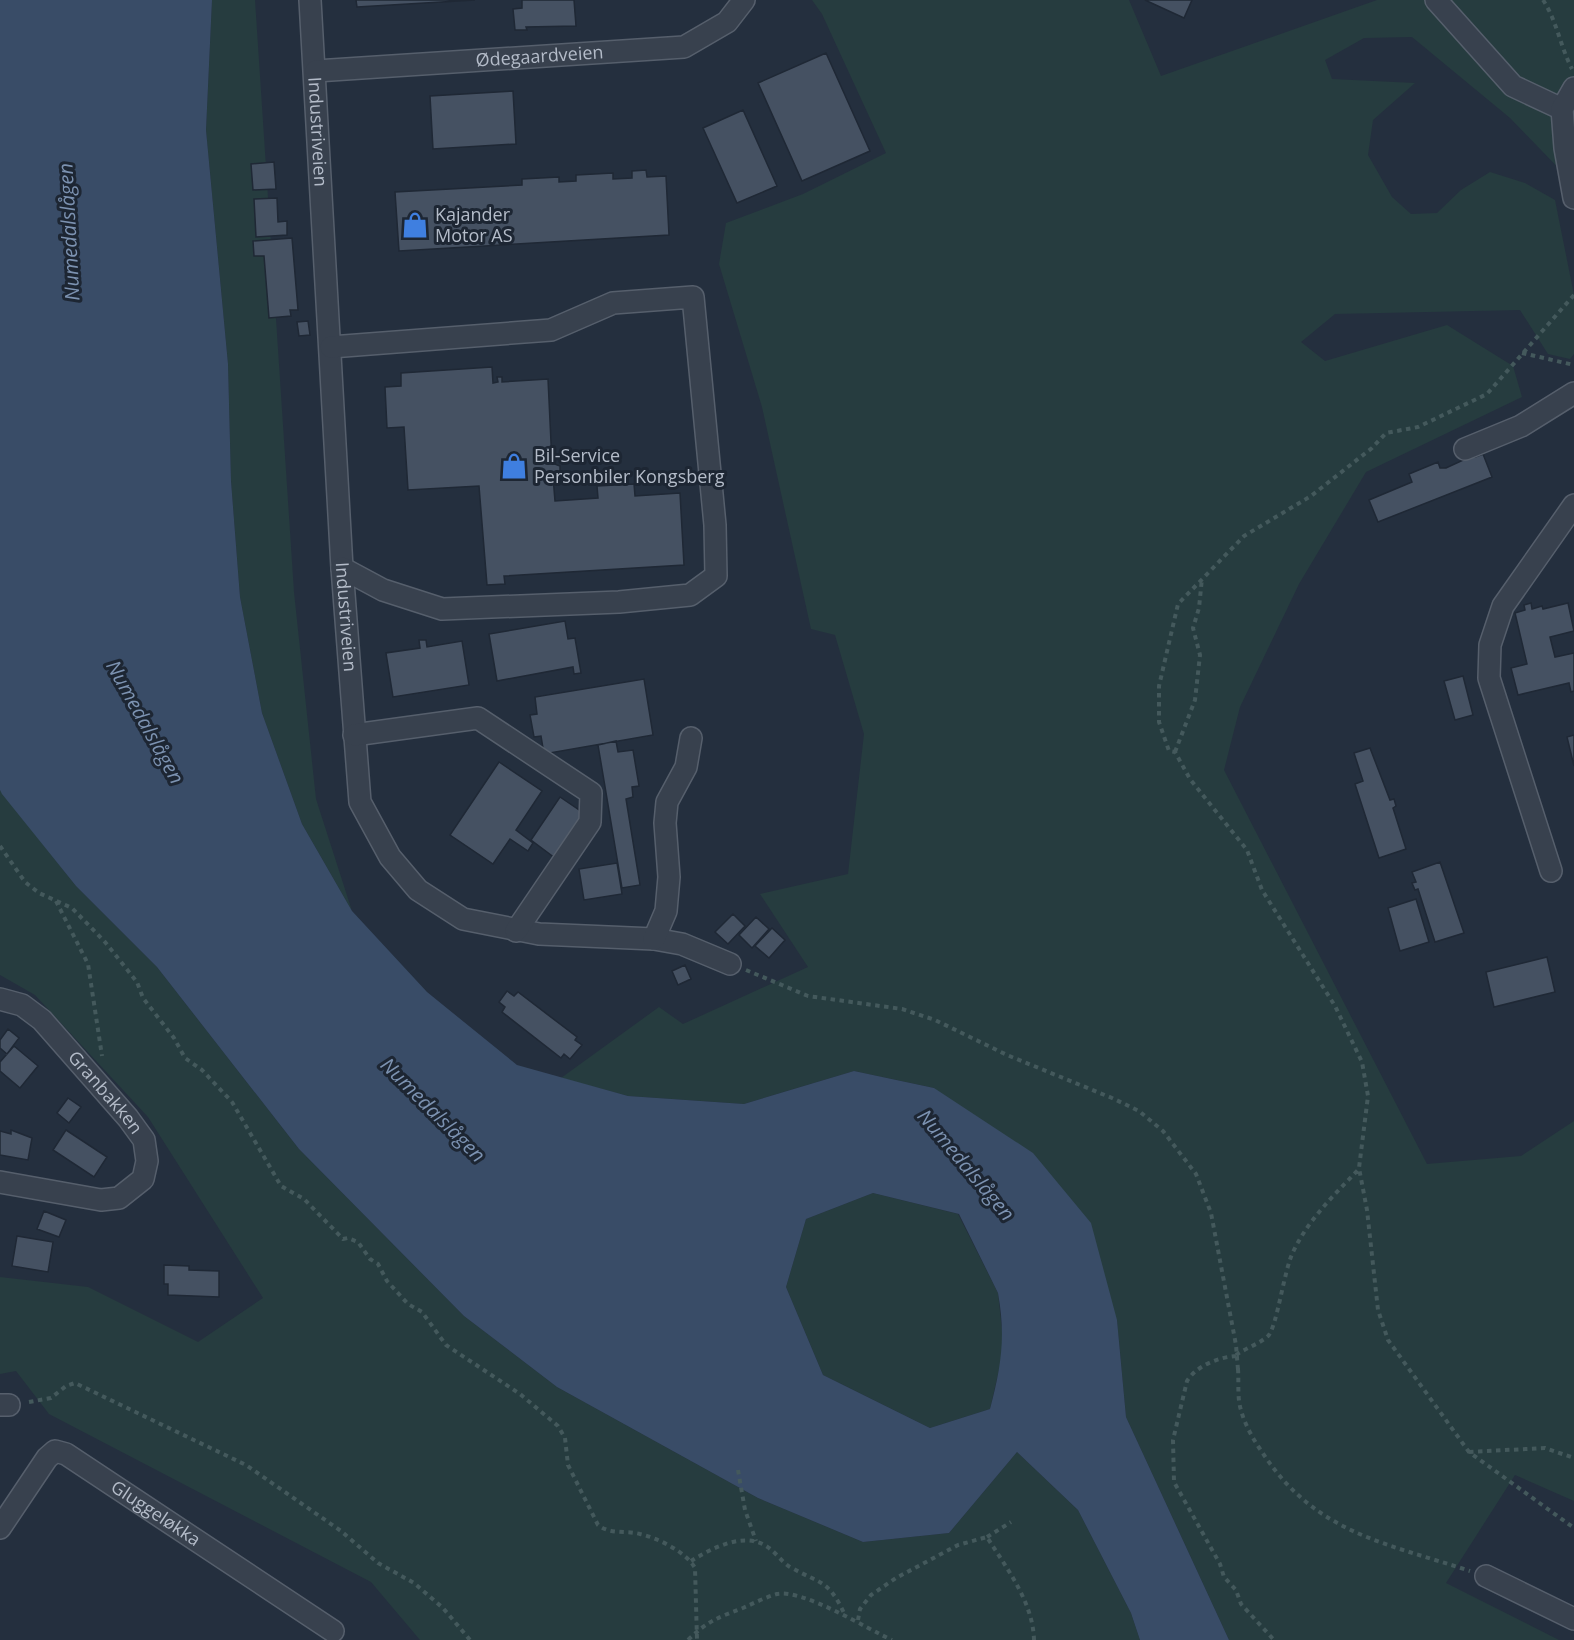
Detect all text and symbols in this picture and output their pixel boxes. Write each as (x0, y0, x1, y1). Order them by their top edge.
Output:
street label: Ødegaardveien (475, 39, 604, 72)
street label: Industriveien (303, 76, 333, 187)
water label: Numedalslågen (51, 163, 86, 302)
place label: Kajander Motor AS (435, 202, 513, 247)
shop icon: Kajander Motor AS (400, 210, 430, 240)
place label: Bil-Service Personbiler Kongsberg (534, 443, 725, 488)
shop icon: Bil-Service Personbiler Kongsberg (499, 451, 529, 481)
street label: Industriveien (331, 561, 363, 673)
water label: Numedalslågen (100, 655, 191, 789)
street label: Granbakken (63, 1045, 149, 1138)
water label: Numedalslågen (375, 1051, 492, 1168)
water label: Numedalslågen (912, 1103, 1021, 1226)
street label: Gluggeløkka (107, 1474, 206, 1551)

